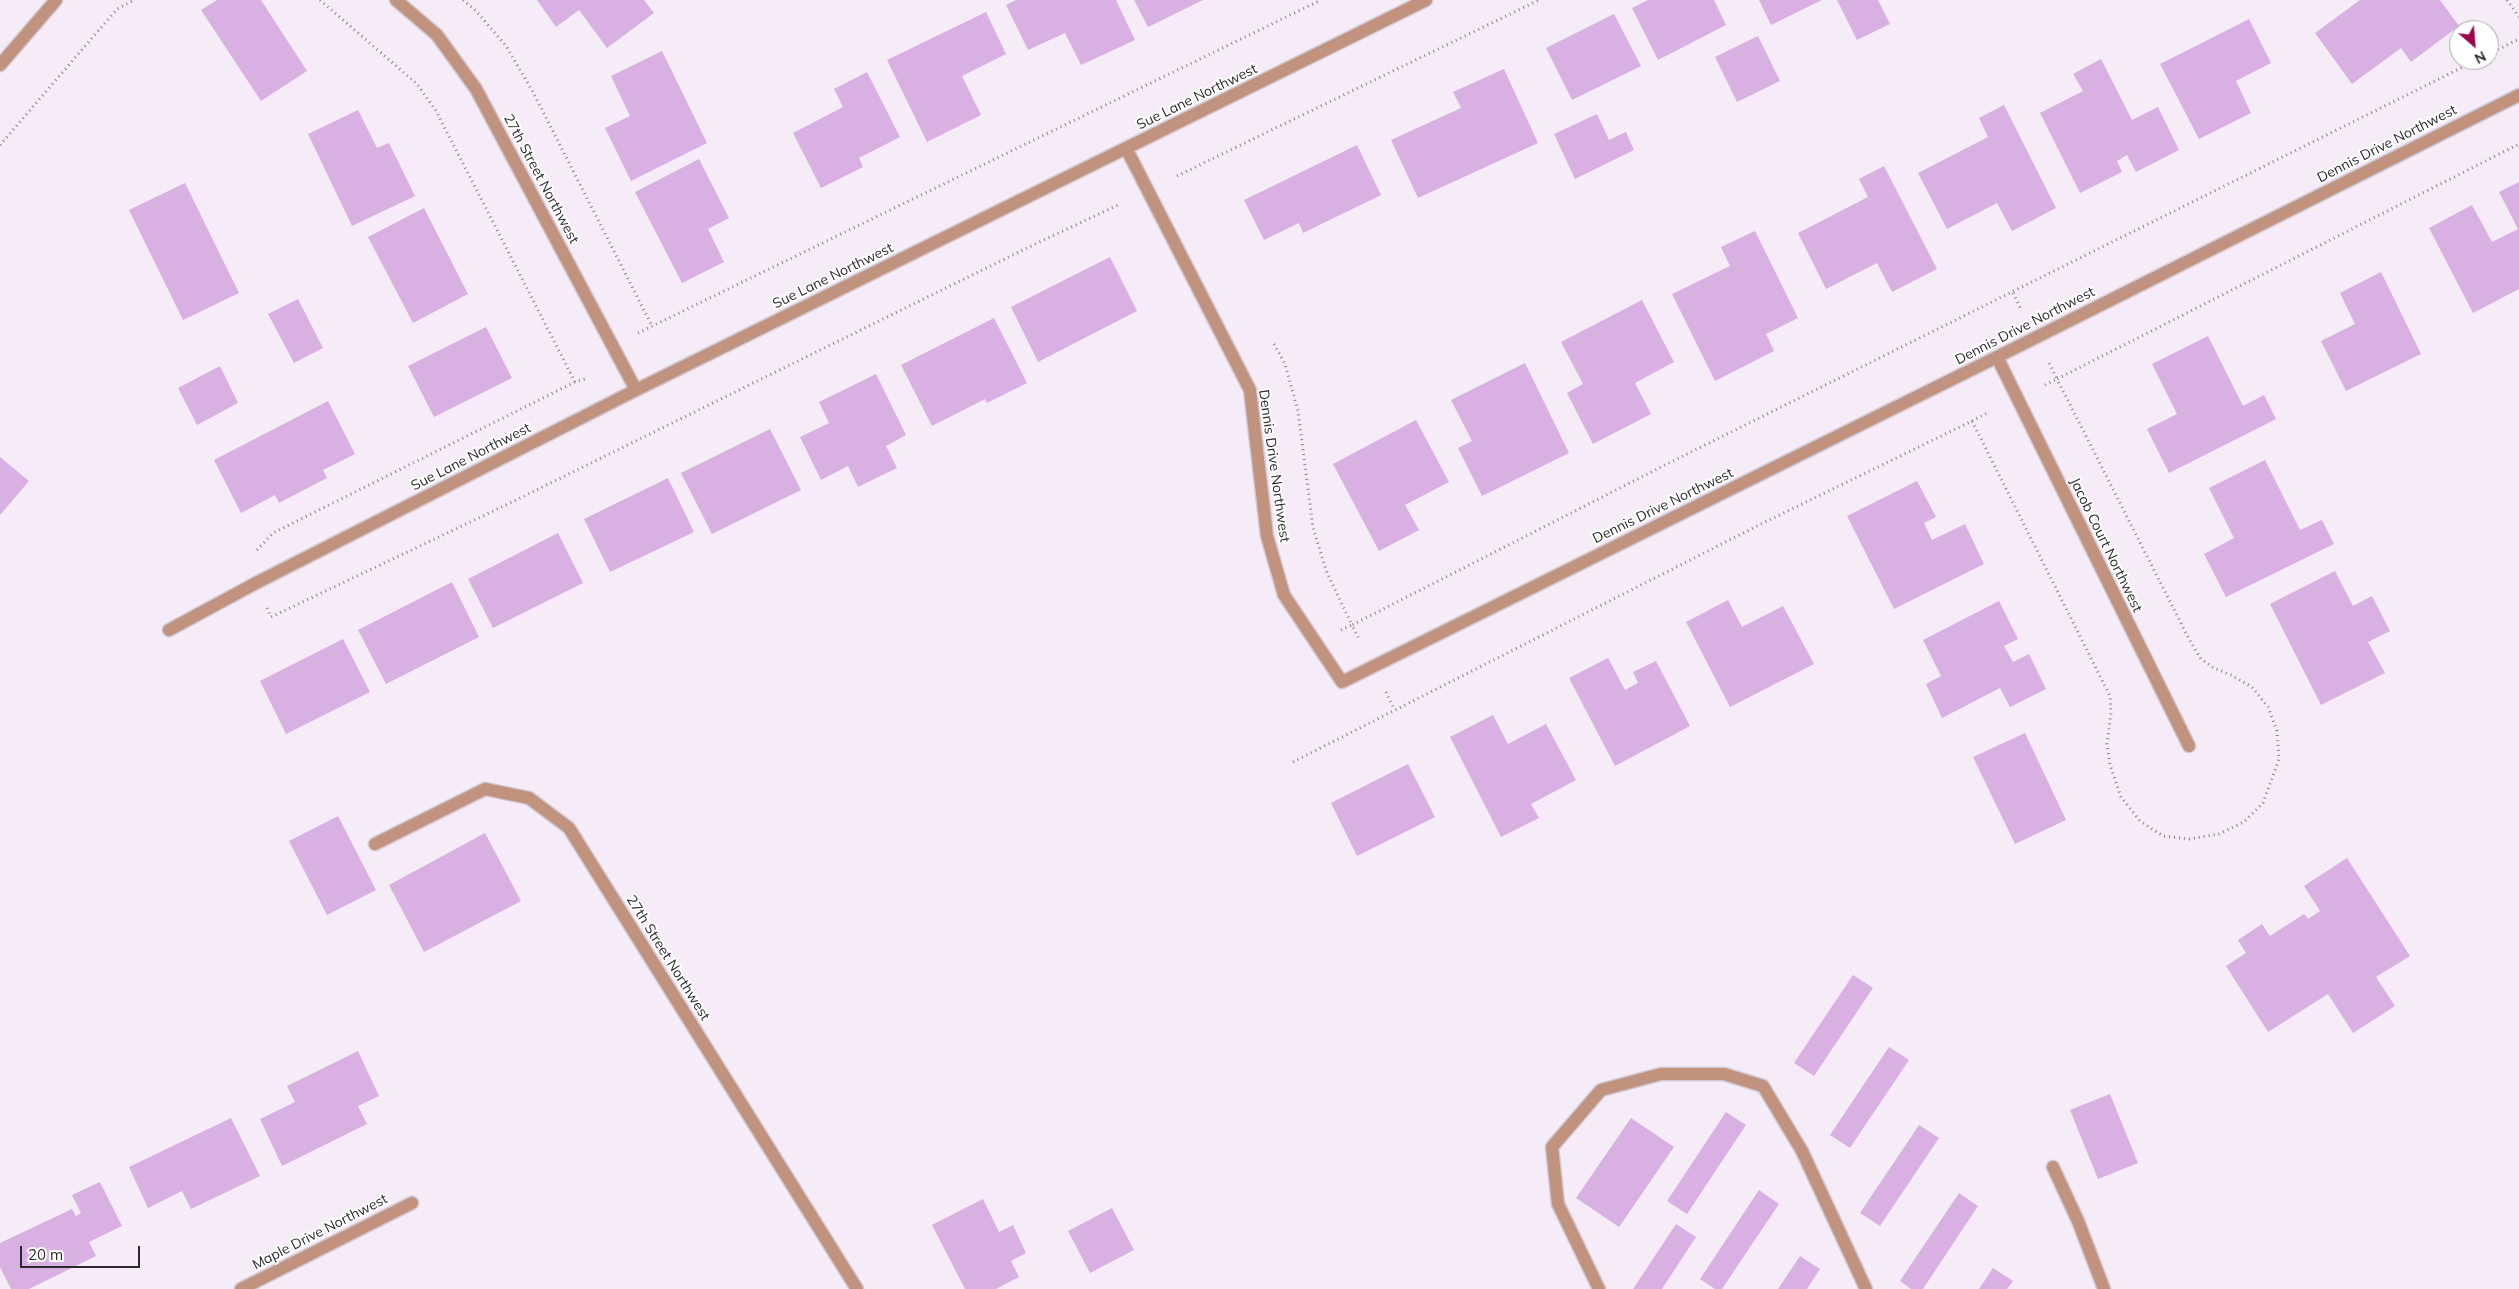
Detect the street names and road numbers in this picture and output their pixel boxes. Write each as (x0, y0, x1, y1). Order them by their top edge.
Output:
street label: Sue Lane Northwest (1134, 61, 1260, 133)
street label: Dennis Drive Northwest (2314, 101, 2460, 187)
street label: 27th Street Northwest (500, 111, 582, 247)
street label: Sue Lane Northwest (770, 240, 896, 312)
street label: Dennis Drive Northwest (1952, 283, 2098, 369)
street label: Dennis Drive Northwest (1255, 388, 1293, 544)
street label: Sue Lane Northwest (408, 420, 534, 494)
street label: Dennis Drive Northwest (1590, 465, 1736, 547)
street label: Jacob Court Northwest (2066, 475, 2146, 615)
street label: 27th Street Northwest (623, 892, 713, 1024)
street label: Maple Drive Northwest (250, 1191, 390, 1273)

